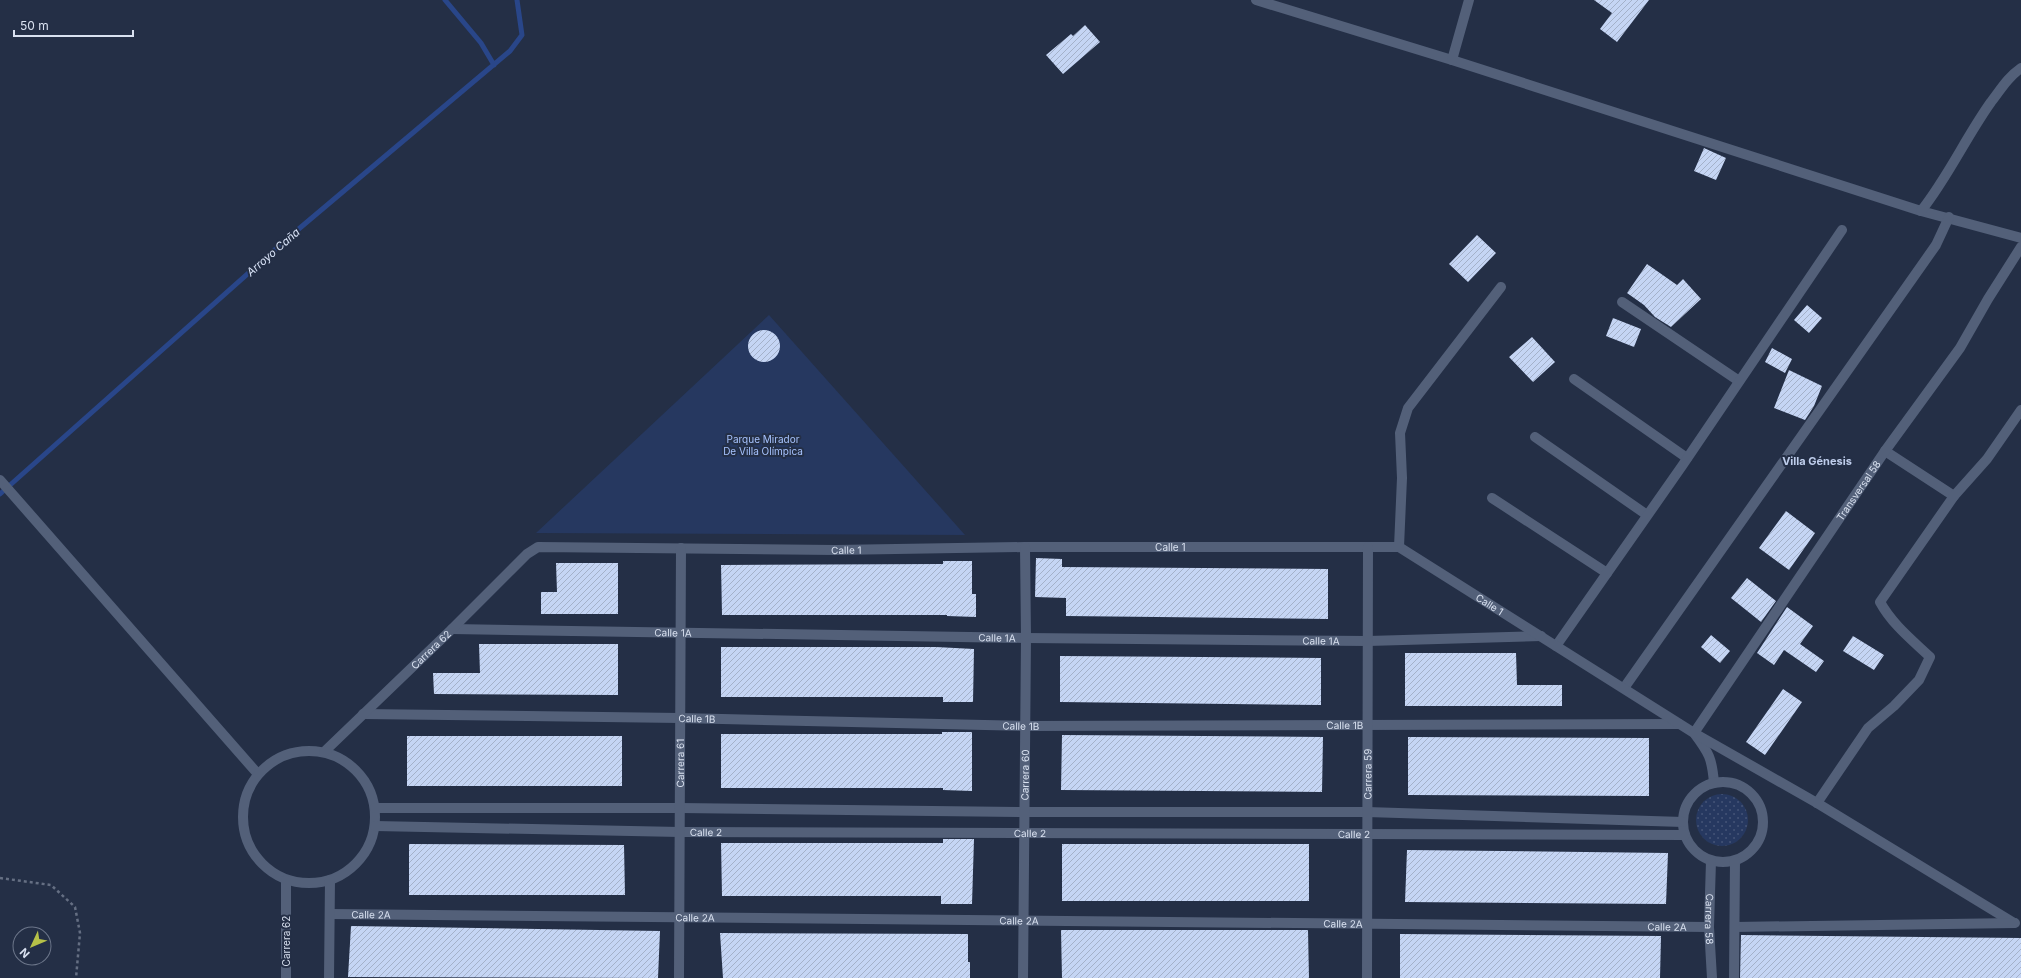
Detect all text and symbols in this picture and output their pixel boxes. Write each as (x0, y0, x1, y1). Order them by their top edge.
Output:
scale bar (14, 12, 133, 38)
text: 50 m (20, 18, 49, 33)
water label: Arroyo Caña (243, 225, 303, 280)
park label: Parque Mirador De Villa Olímpica (723, 433, 803, 457)
district label: Villa Génesis (1782, 454, 1852, 468)
street label: Transversal 58 (1834, 458, 1883, 523)
street label: Calle 1 (1155, 541, 1186, 553)
street label: Calle 1 (831, 544, 862, 556)
street label: Calle 1 (1474, 591, 1506, 617)
street label: Calle 1A (654, 626, 692, 639)
street label: Carrera 62 (408, 628, 453, 671)
street label: Calle 1A (978, 631, 1016, 644)
street label: Calle 1A (1302, 634, 1340, 647)
street label: Calle 1B (678, 712, 716, 725)
street label: Calle 1B (1002, 719, 1039, 732)
street label: Calle 1B (1326, 719, 1363, 731)
street label: Carrera 61 (674, 739, 686, 787)
street label: Carrera 60 (1019, 749, 1031, 801)
street label: Carrera 59 (1361, 749, 1374, 799)
street label: Calle 2 (690, 826, 722, 838)
street label: Calle 2 (1014, 827, 1046, 839)
street label: Calle 2 (1338, 828, 1370, 840)
street label: Carrera 58 (1703, 893, 1716, 945)
street label: Calle 2A (351, 908, 391, 921)
street label: Calle 2A (675, 911, 715, 924)
street label: Calle 2A (999, 914, 1039, 927)
street label: Carrera 62 (280, 916, 292, 966)
street label: Calle 2A (1323, 917, 1363, 930)
street label: Calle 2A (1647, 920, 1687, 933)
north arrow (12, 926, 52, 966)
text: N (17, 945, 33, 961)

